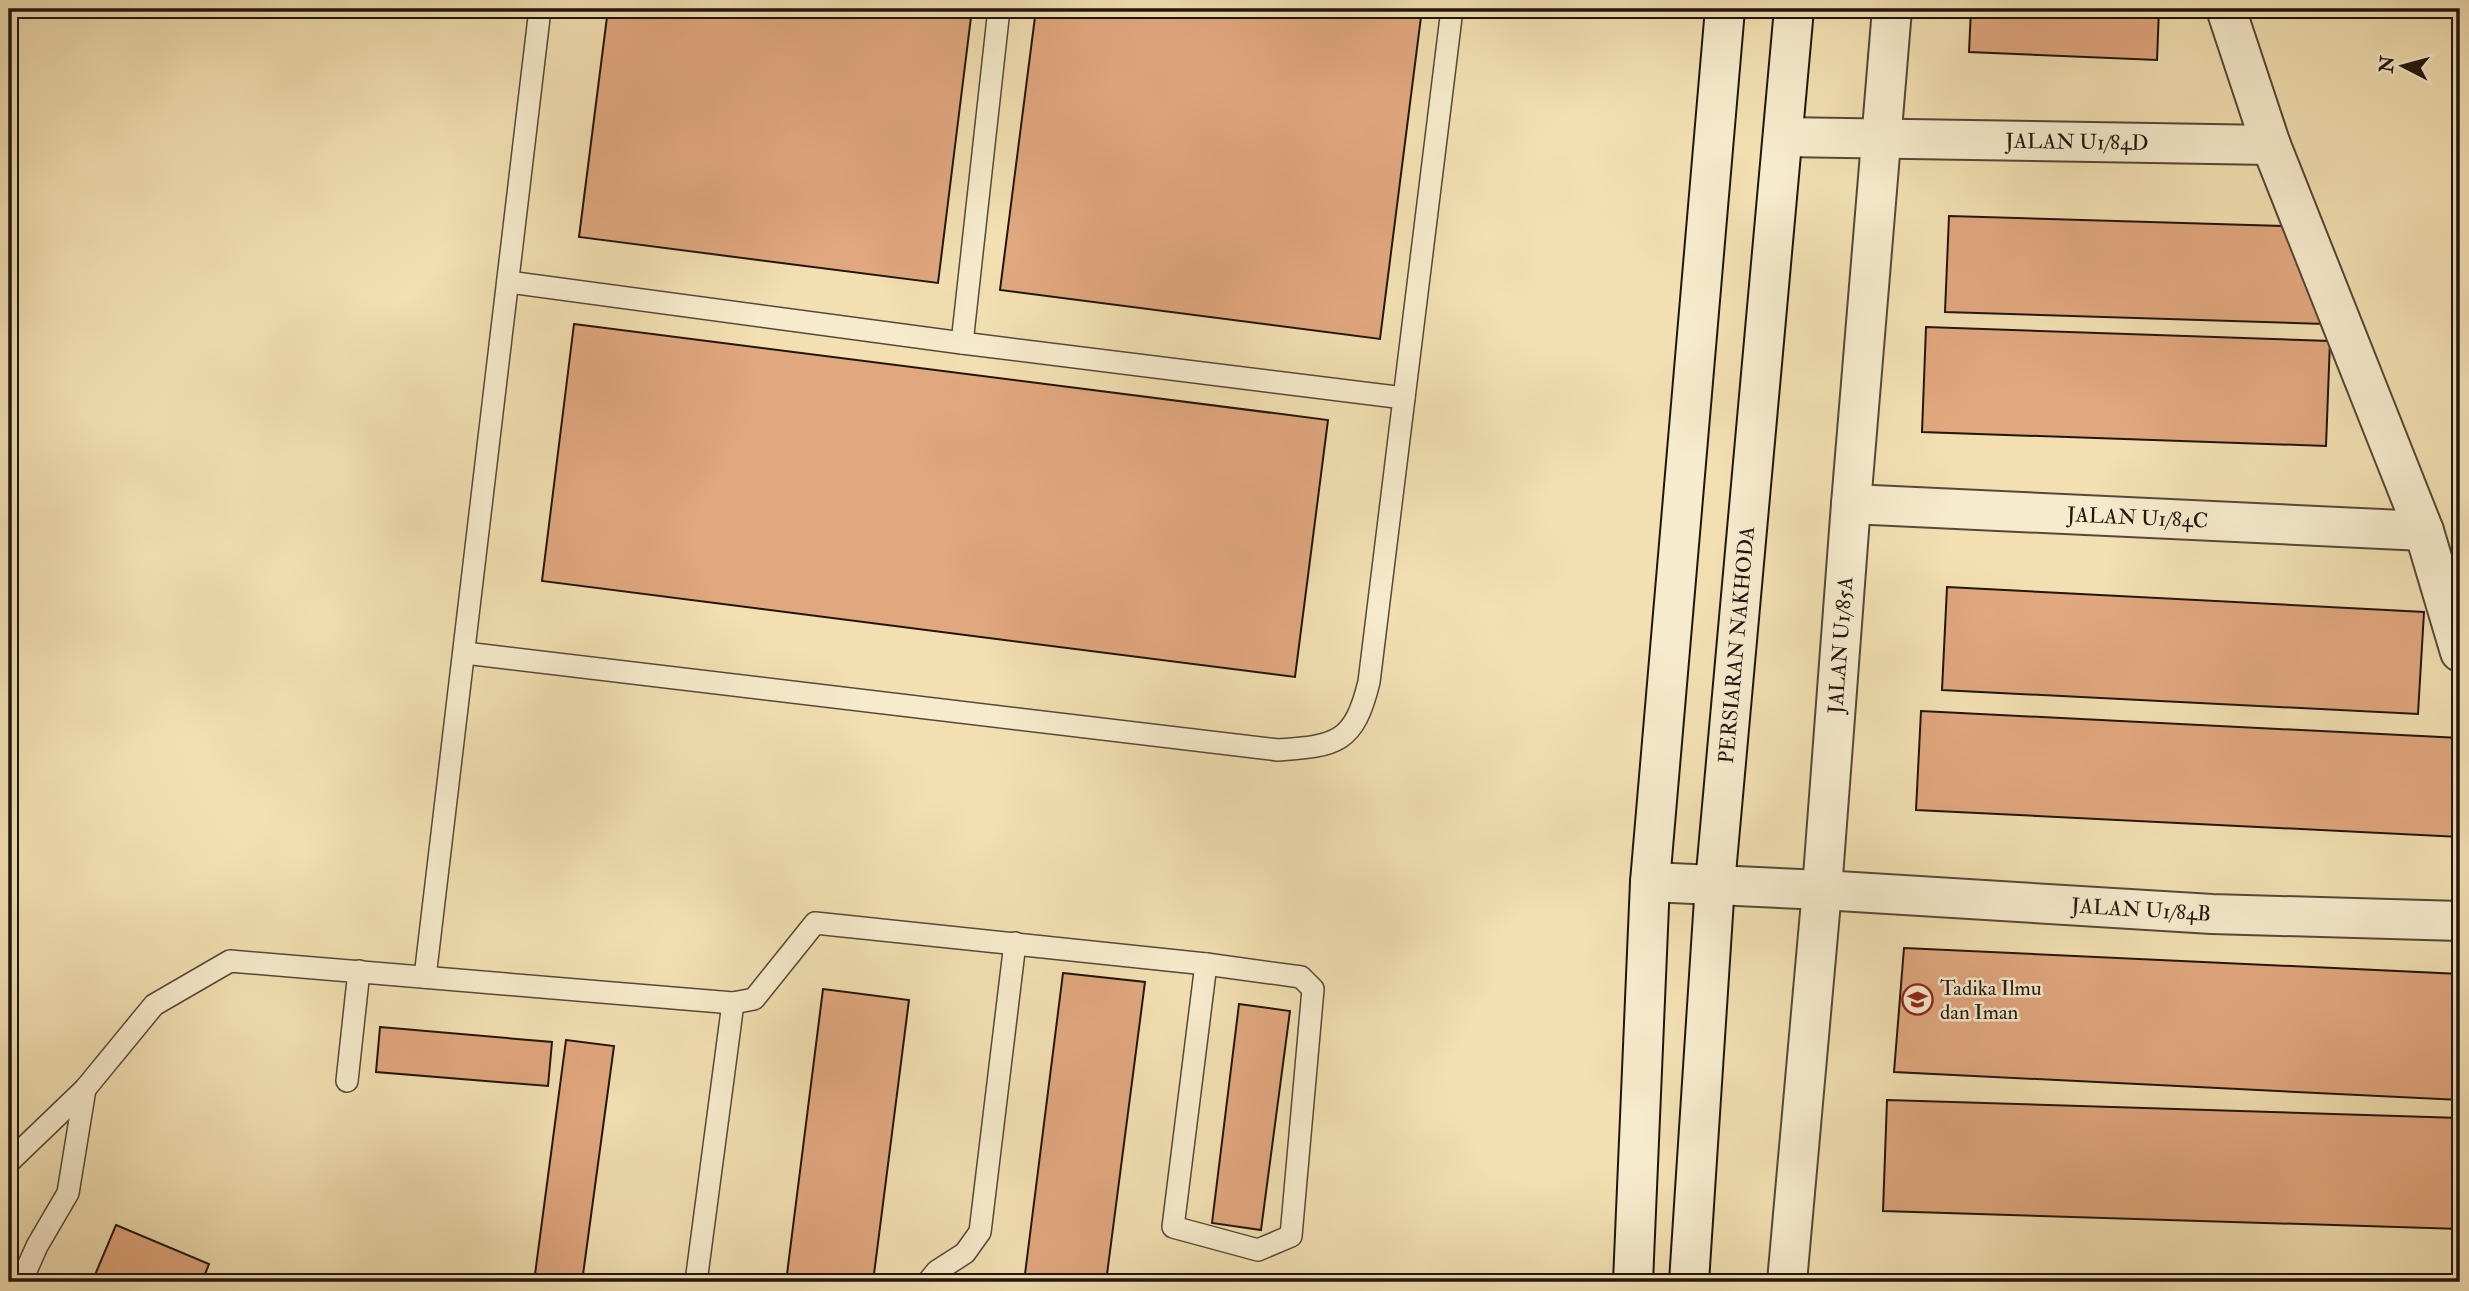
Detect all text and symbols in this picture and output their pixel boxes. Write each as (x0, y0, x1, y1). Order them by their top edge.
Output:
north arrow (2368, 32, 2438, 102)
text: N (2374, 54, 2400, 75)
street label: JALAN U1/84D (2004, 127, 2149, 156)
street label: JALAN U1/84C (2065, 501, 2209, 534)
street label: PERSIARAN NAKHODA (1712, 525, 1761, 765)
street label: JALAN U1/85A (1822, 576, 1859, 716)
street label: JALAN U1/84B (2070, 892, 2212, 927)
place label: Tadika Ilmu dan Iman (1940, 975, 2042, 1026)
school or university icon: Tadika Ilmu dan Iman (1900, 983, 1934, 1017)

